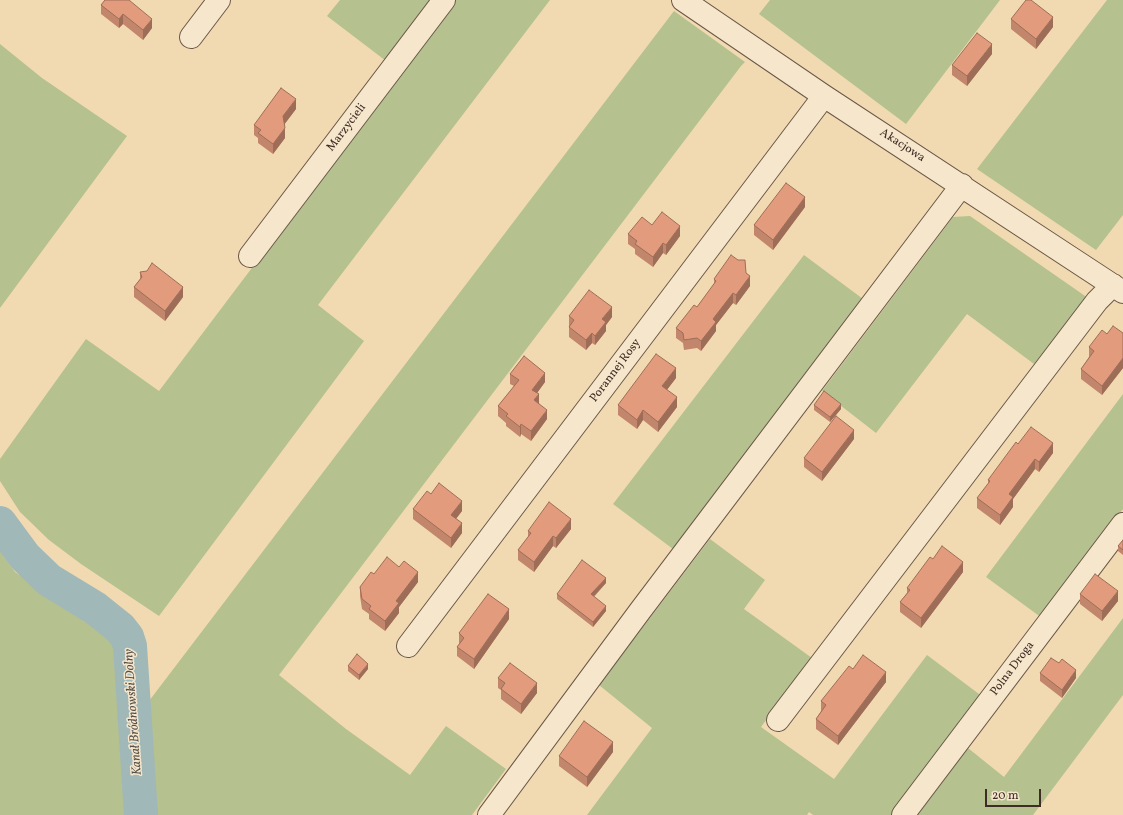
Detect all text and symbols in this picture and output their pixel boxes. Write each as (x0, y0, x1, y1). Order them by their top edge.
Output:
street label: Marzycieli (324, 101, 370, 155)
street label: Akacjowa (877, 126, 927, 166)
street label: Porannej Rosy (587, 336, 645, 406)
street label: Polna Droga (988, 639, 1038, 699)
water label: Kanał Bródnowski Dolny (122, 648, 146, 776)
scale bar (987, 781, 1043, 807)
text: 20 m (992, 788, 1019, 804)

